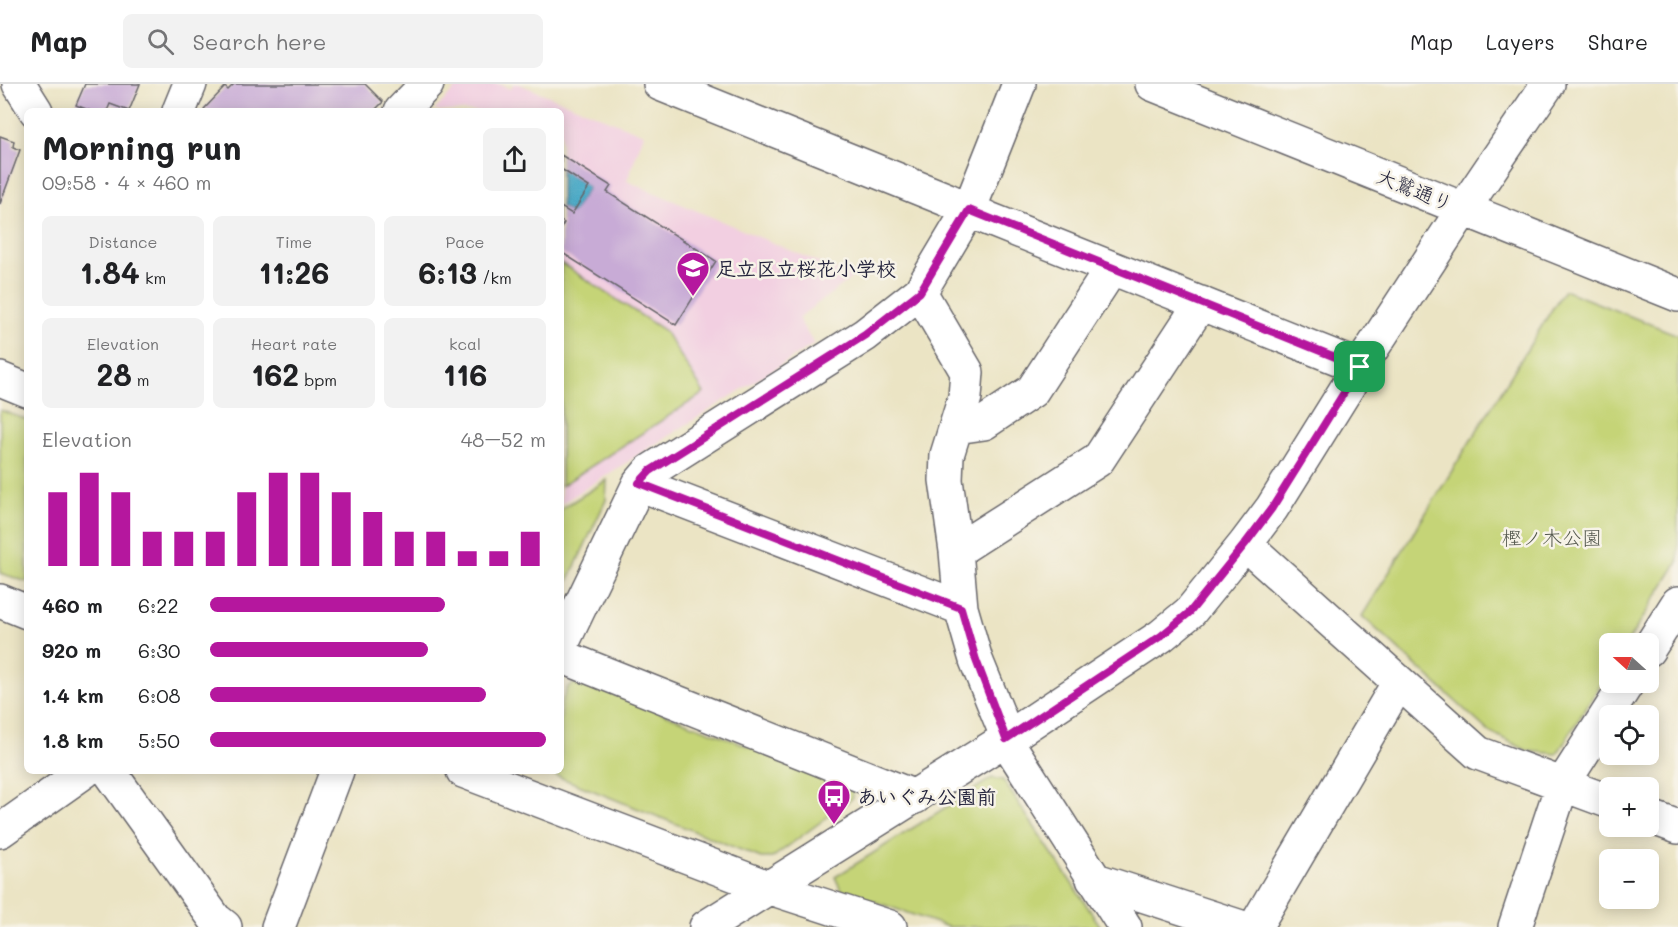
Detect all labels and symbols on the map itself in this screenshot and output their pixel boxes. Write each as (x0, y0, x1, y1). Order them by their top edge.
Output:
street label: 大鷲通り (1373, 162, 1457, 216)
school or university icon: 足立区立桜花小学校 (675, 250, 711, 297)
place label: 足立区立桜花小学校 (716, 255, 896, 281)
pin (1334, 341, 1385, 392)
park label: 樫ノ木公園 (1502, 524, 1602, 550)
north arrow (1599, 633, 1659, 693)
bus stop icon: あいぐみ公園前 (816, 778, 852, 825)
place label: あいぐみ公園前 (857, 783, 997, 809)

